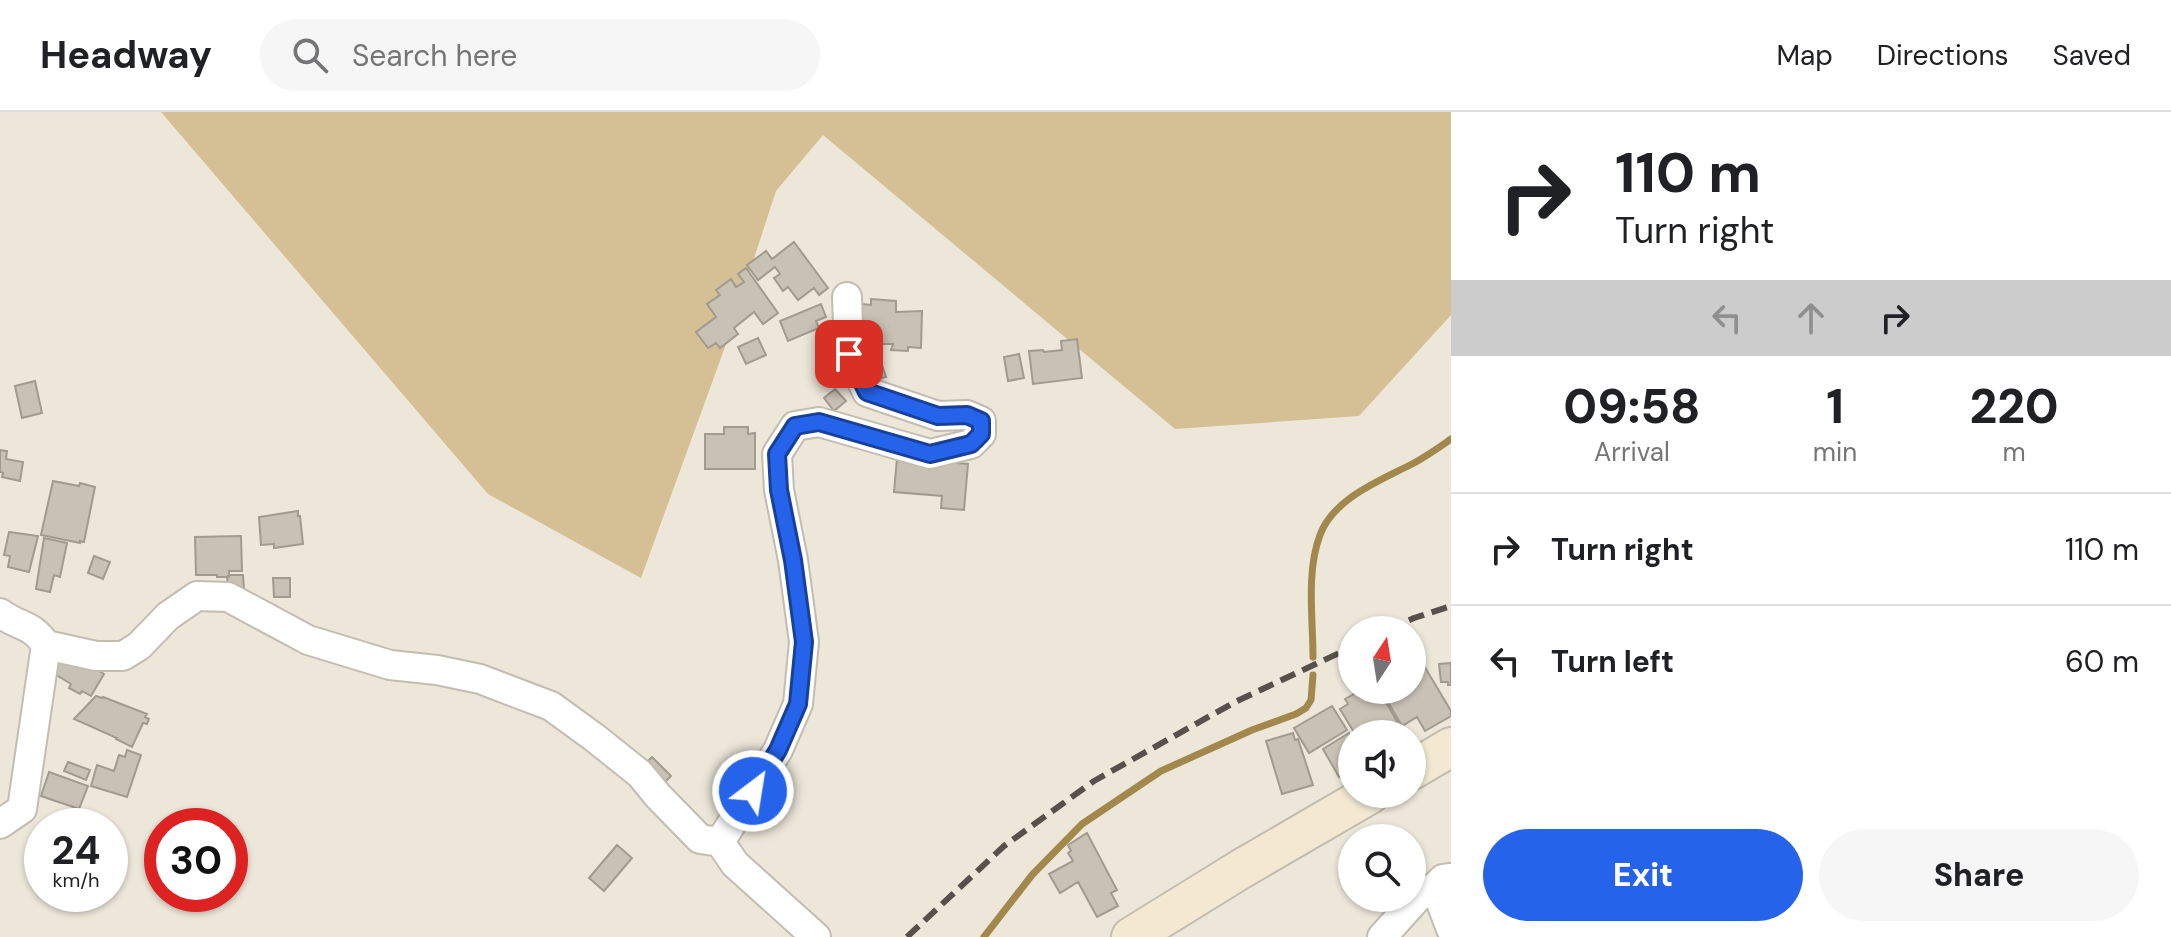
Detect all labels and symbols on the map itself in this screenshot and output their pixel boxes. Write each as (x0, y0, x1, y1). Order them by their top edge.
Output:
pin (815, 320, 883, 388)
north arrow (1338, 616, 1426, 704)
position arrow (711, 749, 795, 833)
speed limit sign: 30 (144, 808, 248, 912)

